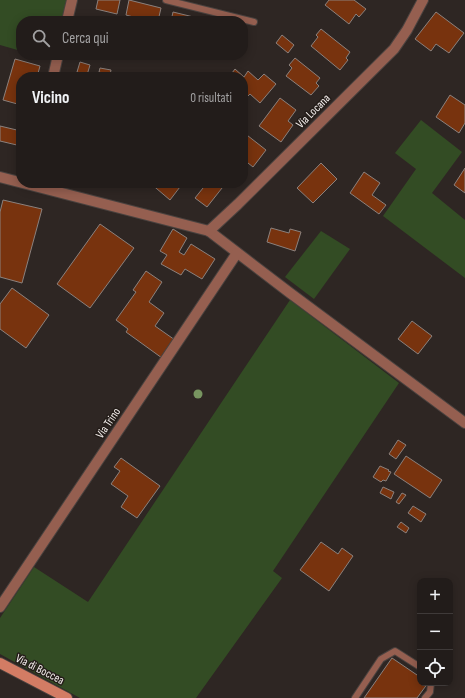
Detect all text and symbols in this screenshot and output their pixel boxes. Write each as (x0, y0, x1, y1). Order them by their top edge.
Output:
search box (16, 16, 248, 60)
icon: search (30, 27, 52, 49)
text: Cerca qui (62, 29, 109, 48)
text: Vicino (32, 88, 69, 108)
text: 0 risultati (190, 90, 232, 106)
street label: Via Locana (293, 91, 334, 132)
street label: Via Trino (93, 405, 124, 442)
map controls (417, 578, 453, 686)
button: + (417, 578, 453, 614)
button: − (417, 614, 453, 650)
button: locate (417, 650, 453, 686)
street label: Via di Boccea (13, 651, 67, 688)

